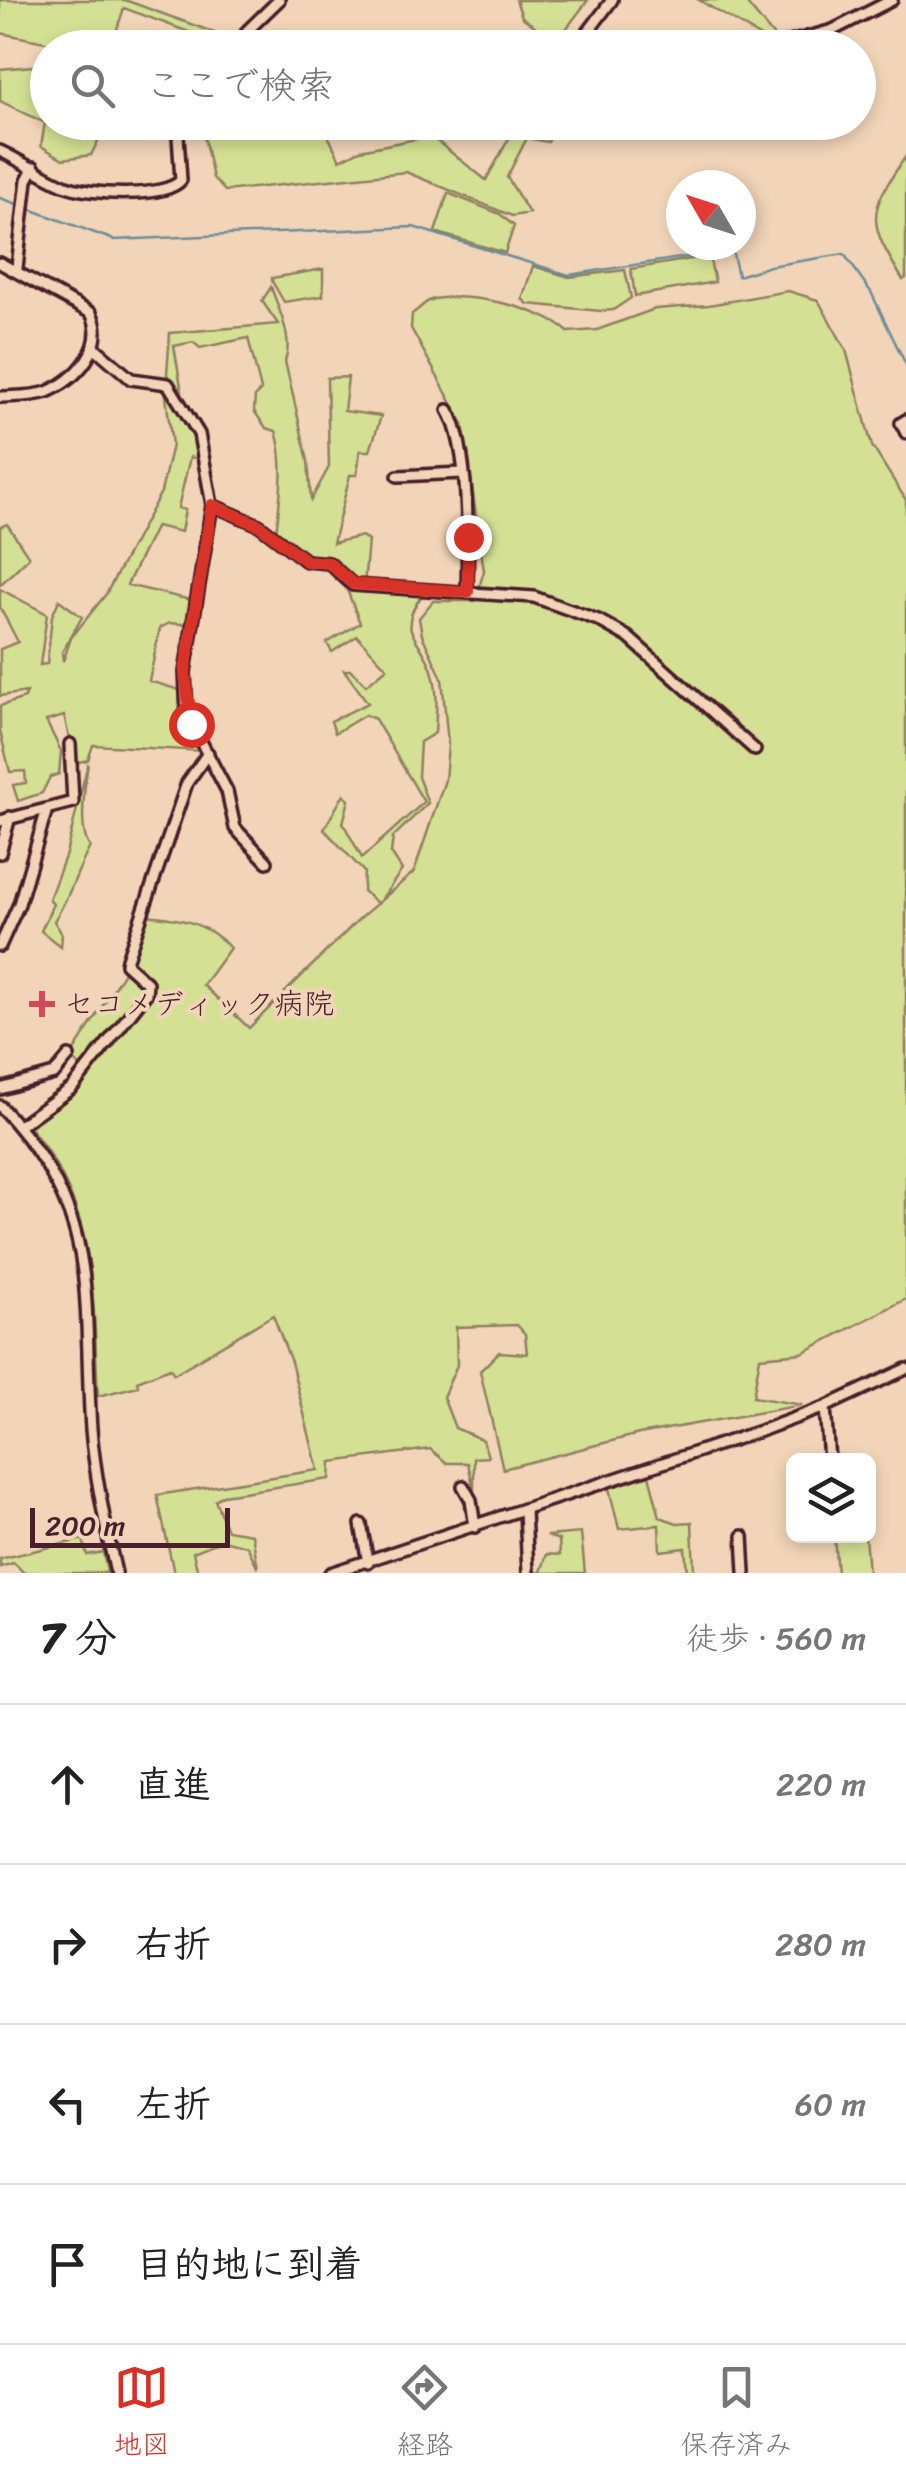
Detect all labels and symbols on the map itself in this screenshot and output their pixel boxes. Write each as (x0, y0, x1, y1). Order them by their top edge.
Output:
north arrow (666, 170, 756, 260)
route end (446, 515, 492, 561)
route start (169, 702, 215, 748)
place label: セコメディック病院 (64, 977, 334, 1031)
marker: セコメディック病院 (29, 991, 55, 1017)
scale bar (30, 1503, 230, 1548)

